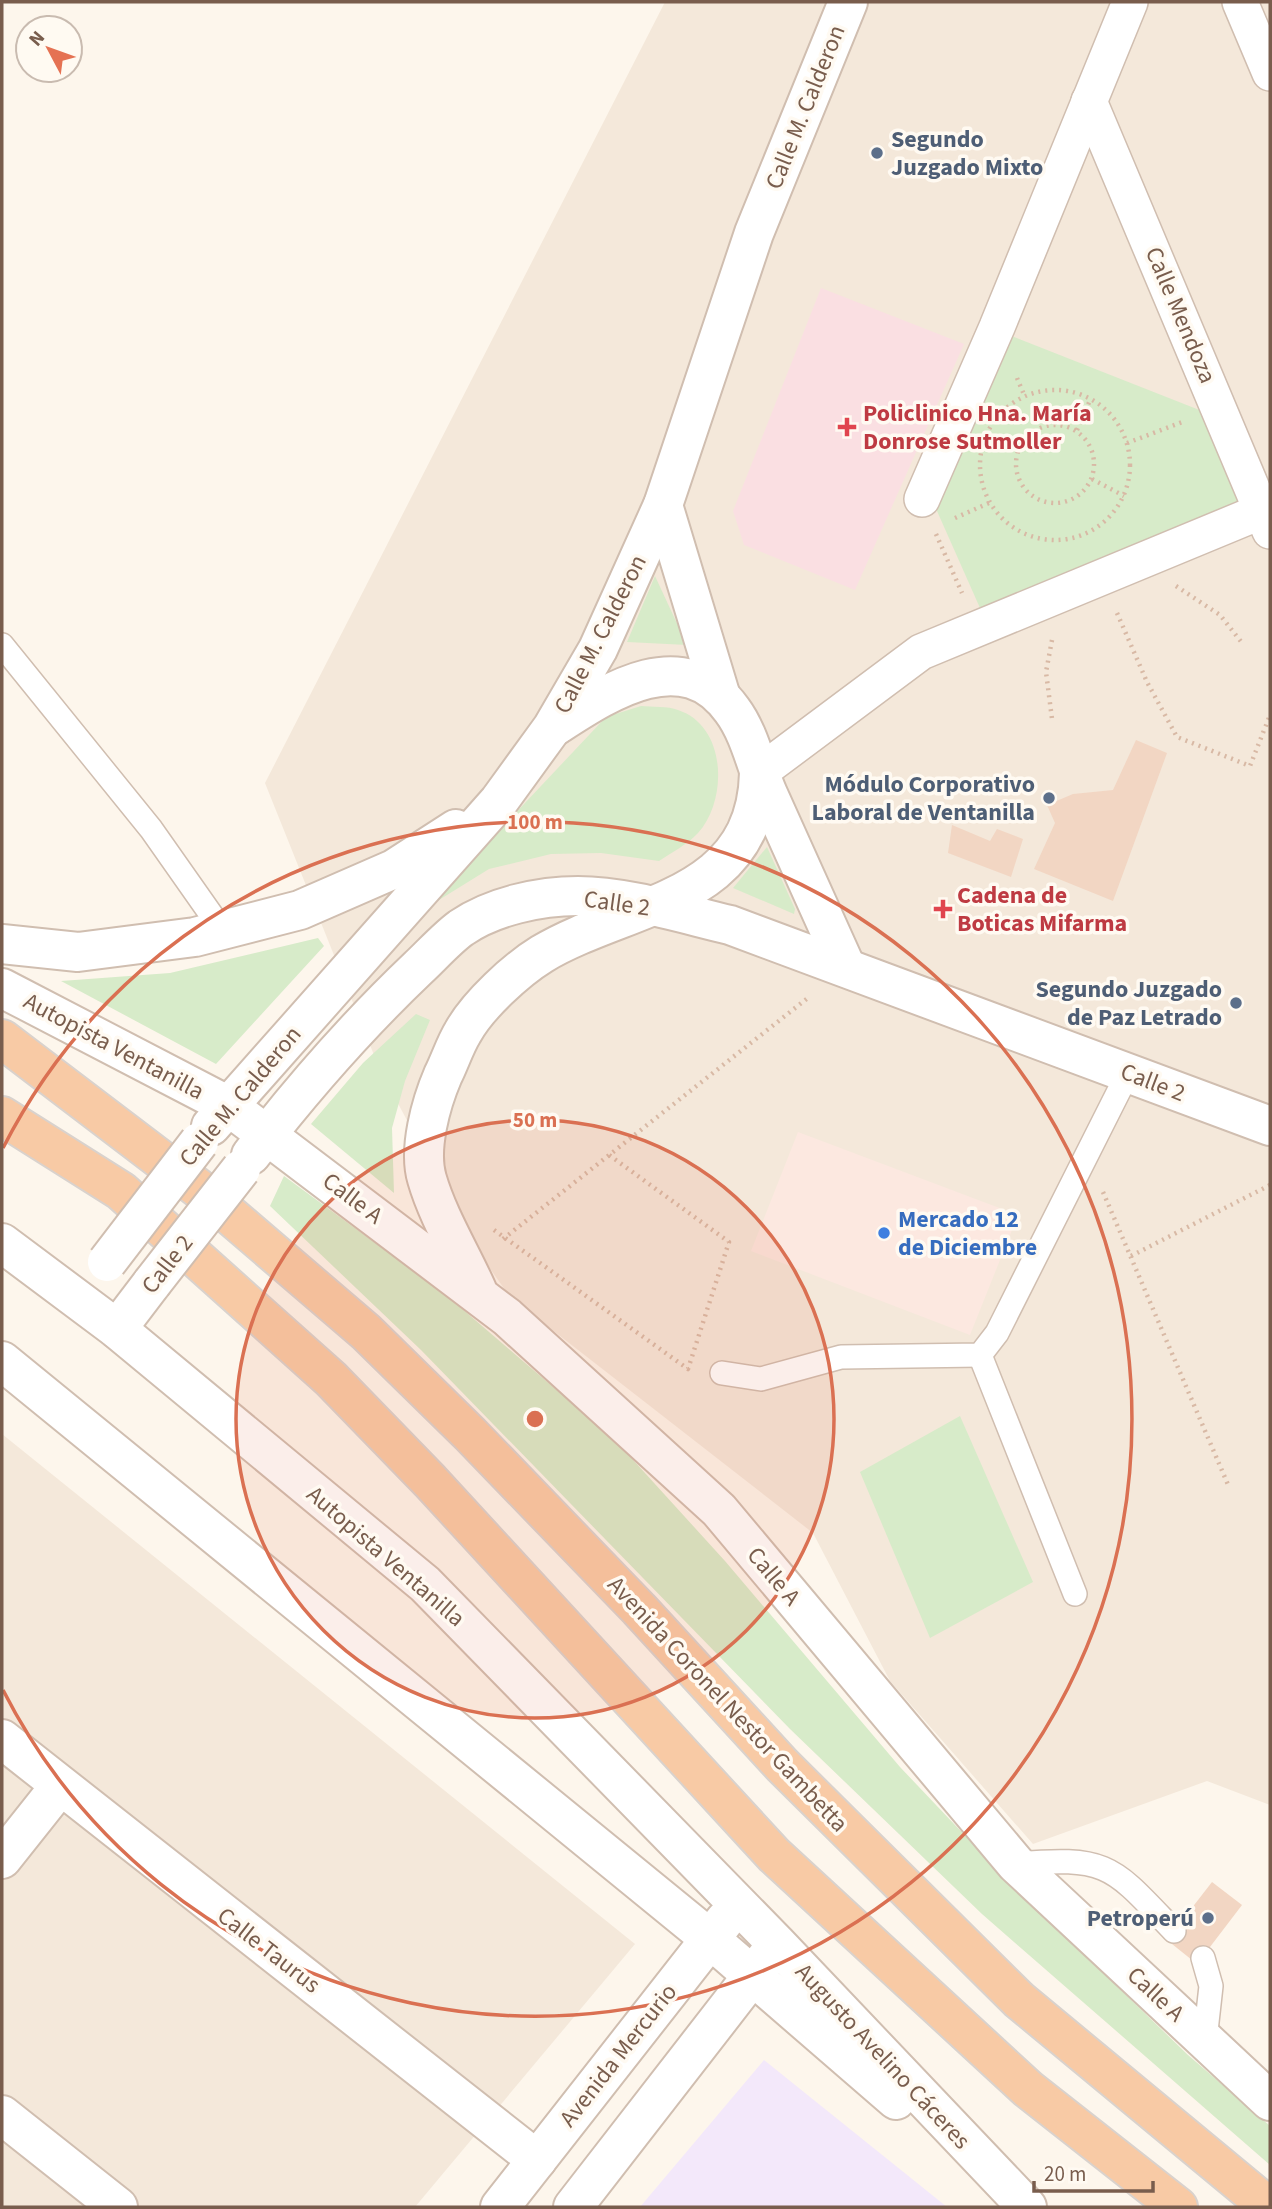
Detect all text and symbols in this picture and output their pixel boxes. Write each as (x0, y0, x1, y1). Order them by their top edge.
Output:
north arrow (14, 14, 84, 84)
street label: Calle M. Calderon (757, 20, 854, 195)
text: N (23, 25, 52, 52)
place label: Segundo Juzgado Mixto (891, 122, 1043, 185)
marker: Segundo Juzgado Mixto (869, 145, 885, 161)
street label: Calle Mendoza (1136, 242, 1225, 389)
place label: Policlinico Hna. María Donrose Sutmoller (863, 396, 1092, 459)
marker: Policlinico Hna. María Donrose Sutmoller (837, 417, 857, 437)
street label: Calle M. Calderon (545, 549, 656, 720)
place label: Módulo Corporativo Laboral de Ventanilla (812, 767, 1035, 830)
marker: Módulo Corporativo Laboral de Ventanilla (1041, 790, 1057, 806)
text: 100 m (507, 807, 563, 837)
place label: Cadena de Boticas Mifarma (957, 878, 1127, 941)
street label: Calle 2 (581, 882, 652, 925)
marker: Cadena de Boticas Mifarma (935, 901, 951, 917)
place label: Segundo Juzgado de Paz Letrado (1035, 972, 1222, 1035)
street label: Autopista Ventanilla (17, 984, 210, 1109)
marker: Segundo Juzgado de Paz Letrado (1228, 995, 1244, 1011)
street label: Calle M. Calderon (171, 1018, 310, 1174)
street label: Calle 2 (1115, 1054, 1190, 1111)
text: 50 m (513, 1105, 557, 1135)
street label: Calle A (315, 1164, 390, 1233)
place label: Mercado 12 de Diciembre (898, 1202, 1037, 1265)
marker: Mercado 12 de Diciembre (876, 1225, 892, 1241)
street label: Calle 2 (133, 1227, 202, 1301)
centre of rings (523, 1407, 547, 1431)
street label: Autopista Ventanilla (299, 1478, 473, 1635)
street label: Calle A (738, 1539, 809, 1614)
street label: Avenida Coronel Nestor Gambetta (599, 1568, 856, 1840)
street label: Calle Taurus (210, 1899, 328, 2002)
place label: Petroperú (1087, 1901, 1194, 1936)
marker: Petroperú (1200, 1910, 1216, 1926)
street label: Augusto Avelino Cáceres (787, 1955, 978, 2157)
street label: Calle A (1119, 1958, 1192, 2030)
street label: Avenida Mercurio (551, 1976, 686, 2135)
scale bar (1034, 2150, 1153, 2194)
text: 20 m (1044, 2159, 1086, 2189)

